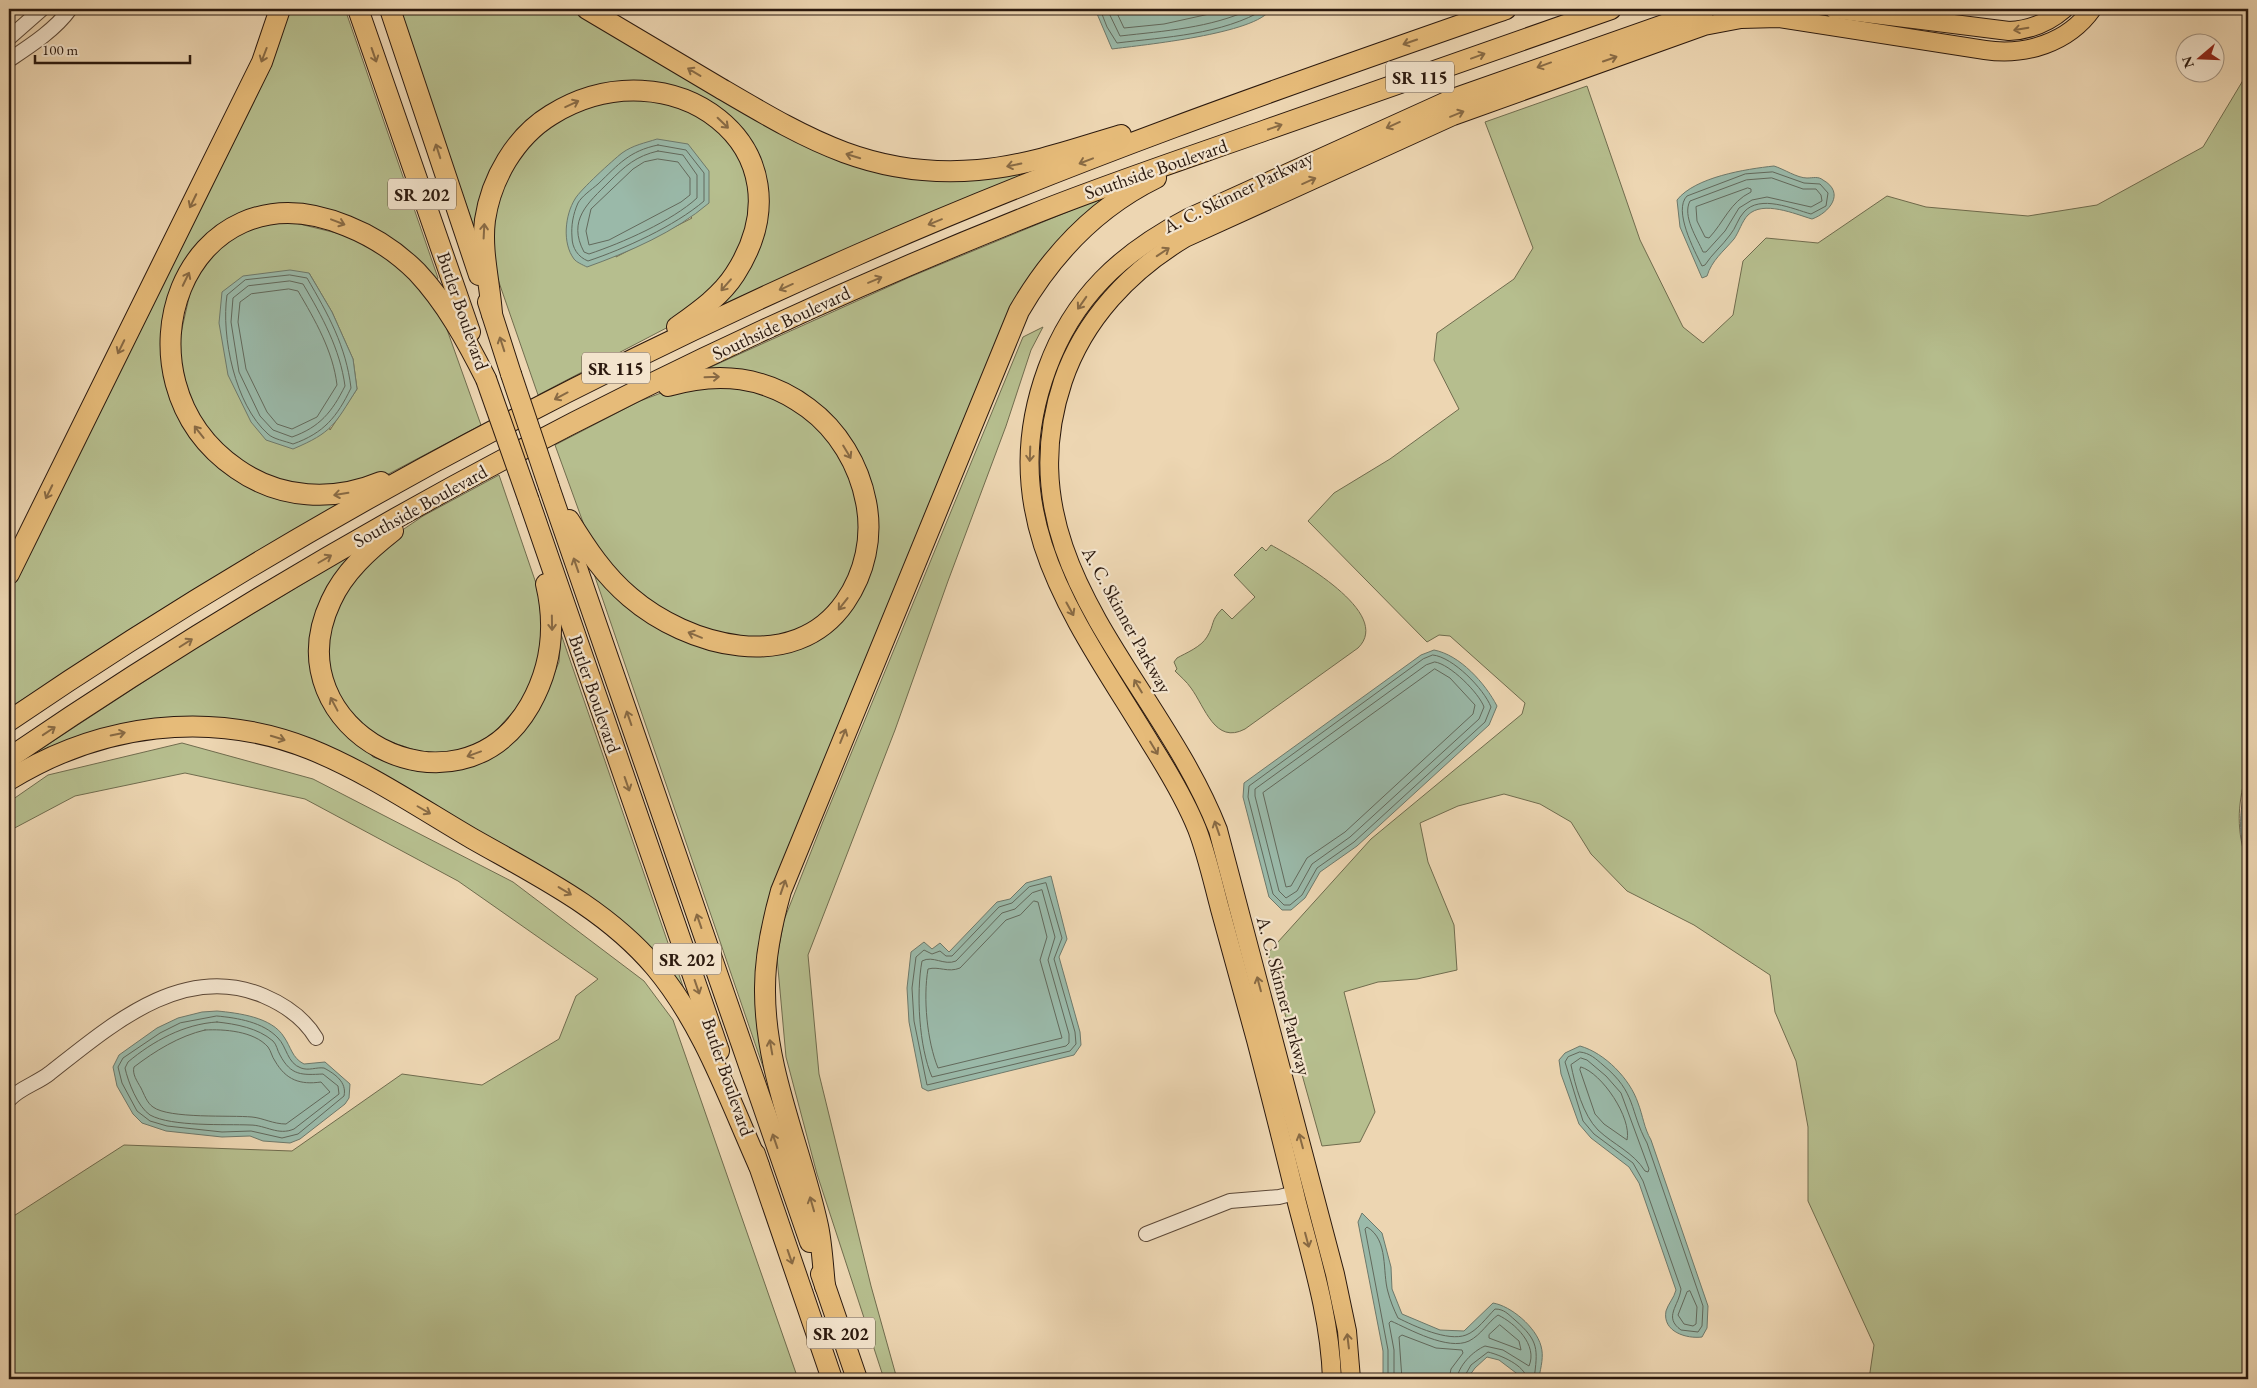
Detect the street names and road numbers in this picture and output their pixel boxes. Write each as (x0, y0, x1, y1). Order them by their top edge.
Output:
road number: SR 115 (1386, 62, 1454, 92)
street label: Southside Boulevard (1081, 133, 1231, 205)
street label: A. C. Skinner Parkway (1158, 145, 1318, 240)
road number: SR 202 (388, 178, 456, 210)
street label: Butler Boulevard (431, 249, 495, 374)
street label: Southside Boulevard (708, 280, 854, 366)
road number: SR 115 (582, 352, 650, 383)
street label: Southside Boulevard (348, 459, 492, 553)
street label: A. C. Skinner Parkway (1076, 541, 1178, 698)
street label: Butler Boulevard (563, 632, 627, 757)
street label: A. C. Skinner Parkway (1250, 913, 1317, 1079)
road number: SR 202 (653, 944, 721, 974)
street label: Butler Boulevard (696, 1015, 760, 1140)
road number: SR 202 (807, 1318, 875, 1349)

